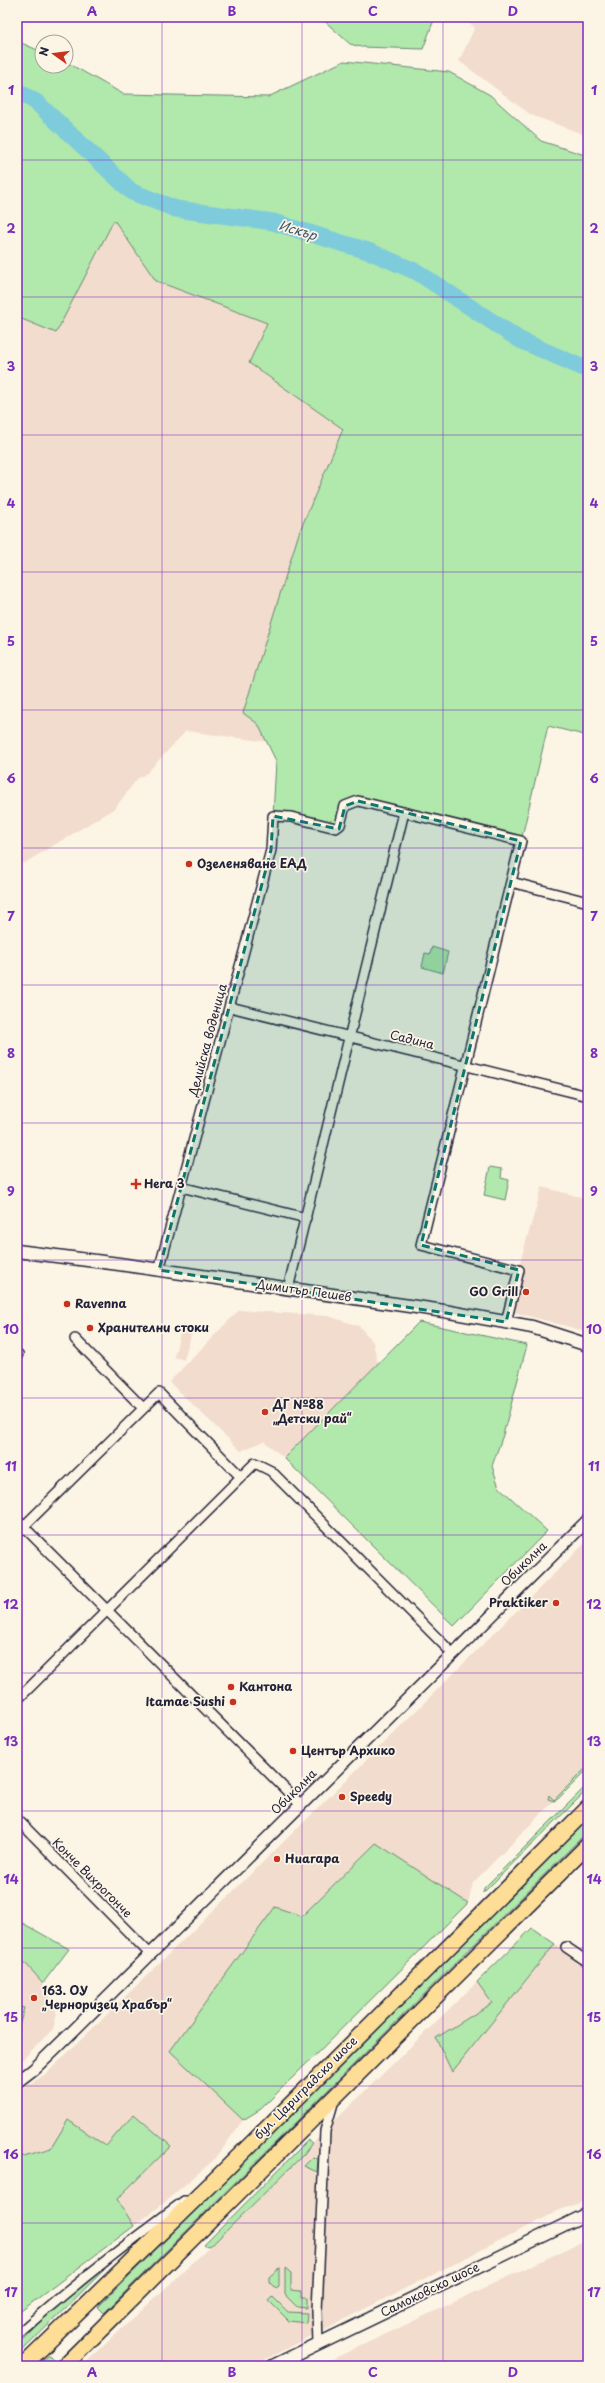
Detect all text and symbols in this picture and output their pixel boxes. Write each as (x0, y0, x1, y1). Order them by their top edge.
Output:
text: A (87, 1, 97, 20)
text: B (228, 1, 237, 20)
text: C (368, 1, 378, 20)
text: D (508, 1, 518, 20)
north arrow (34, 34, 74, 74)
text: N (35, 45, 53, 58)
text: 1 (8, 80, 14, 99)
text: 1 (591, 80, 597, 99)
water label: Искър (277, 215, 321, 245)
text: 2 (6, 218, 16, 237)
text: 2 (589, 218, 599, 237)
text: 3 (7, 356, 16, 375)
text: 3 (590, 356, 599, 375)
text: 4 (7, 493, 16, 512)
text: 4 (590, 493, 599, 512)
text: 5 (7, 631, 15, 650)
text: 5 (590, 631, 598, 650)
text: 6 (6, 768, 16, 787)
text: 6 (589, 768, 599, 787)
place label: Озеленяване ЕАД (197, 854, 307, 872)
marker: Озеленяване ЕАД (184, 859, 194, 869)
text: 7 (7, 906, 15, 925)
text: 7 (590, 906, 598, 925)
street label: Делийска воденица (183, 981, 231, 1099)
street label: Садина (388, 1025, 437, 1053)
text: 8 (7, 1043, 15, 1062)
text: 8 (590, 1043, 598, 1062)
place label: Hera 3 (144, 1174, 185, 1192)
marker: Hera 3 (131, 1179, 141, 1189)
text: 9 (7, 1181, 15, 1200)
text: 9 (590, 1181, 598, 1200)
street label: Димитър Пешев (254, 1274, 353, 1306)
place label: GO Grill (469, 1282, 518, 1300)
marker: GO Grill (521, 1287, 531, 1297)
place label: Ravenna (75, 1294, 127, 1312)
marker: Ravenna (62, 1299, 72, 1309)
place label: Хранителни стоки (98, 1318, 209, 1336)
text: 10 (3, 1319, 19, 1338)
text: 10 (586, 1319, 602, 1338)
marker: Хранителни стоки (85, 1323, 95, 1333)
place label: ДГ №88 „Детски рай“ (272, 1395, 352, 1427)
marker: ДГ №88 „Детски рай“ (260, 1407, 270, 1417)
text: 11 (5, 1456, 17, 1475)
text: 11 (588, 1456, 600, 1475)
street label: Обиколна (496, 1536, 551, 1590)
place label: Praktiker (489, 1593, 549, 1611)
text: 12 (3, 1594, 19, 1613)
text: 12 (586, 1594, 602, 1613)
marker: Praktiker (551, 1598, 561, 1608)
place label: Кантона (239, 1677, 292, 1695)
marker: Кантона (226, 1682, 236, 1692)
place label: Itamae Sushi (145, 1692, 225, 1710)
marker: Itamae Sushi (228, 1697, 238, 1707)
text: 13 (4, 1731, 19, 1750)
text: 13 (587, 1731, 602, 1750)
place label: Център Архико (301, 1741, 395, 1759)
marker: Център Архико (288, 1746, 298, 1756)
street label: Обиколна (266, 1764, 321, 1818)
place label: Speedy (350, 1787, 392, 1805)
marker: Speedy (337, 1792, 347, 1802)
street label: Конче Вихрогонче (49, 1833, 137, 1921)
place label: Ниагара (285, 1849, 340, 1867)
marker: Ниагара (272, 1854, 282, 1864)
text: 14 (3, 1869, 19, 1888)
text: 14 (586, 1869, 602, 1888)
place label: 163. ОУ „Черноризец Храбър“ (42, 1981, 172, 2013)
marker: 163. ОУ „Черноризец Храбър“ (29, 1993, 39, 2003)
text: 15 (4, 2007, 18, 2026)
text: 15 (587, 2007, 601, 2026)
street label: бул. Цариградско шосе (250, 2031, 361, 2143)
text: 16 (3, 2144, 19, 2163)
text: 16 (586, 2144, 602, 2163)
street label: Самоковско шосе (377, 2257, 482, 2321)
text: 17 (4, 2282, 18, 2301)
text: 17 (587, 2282, 601, 2301)
text: A (87, 2362, 97, 2381)
text: B (228, 2362, 237, 2381)
text: C (368, 2362, 378, 2381)
text: D (508, 2362, 518, 2381)

